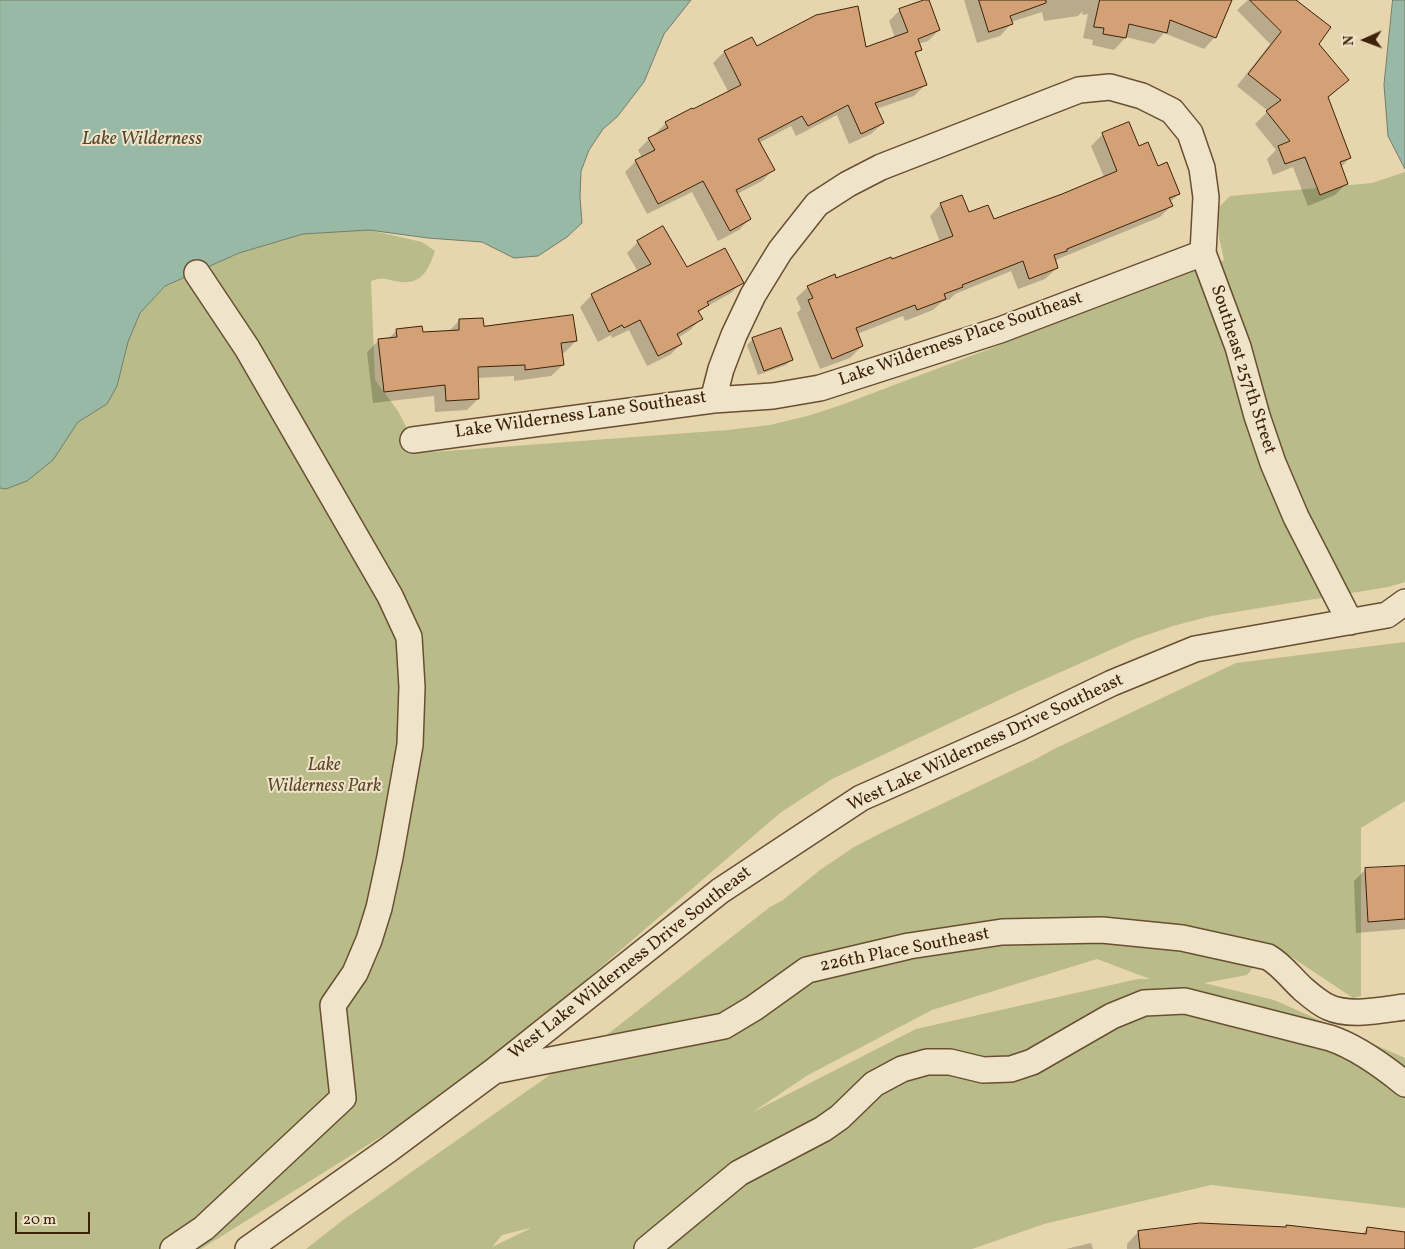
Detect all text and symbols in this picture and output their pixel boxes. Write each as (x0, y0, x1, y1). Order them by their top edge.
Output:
north arrow (1340, 15, 1390, 65)
text: N (1340, 35, 1359, 46)
water label: Lake Wilderness (82, 130, 202, 152)
street label: Southeast 257th Street (1204, 283, 1280, 457)
street label: Lake Wilderness Place Southeast (836, 288, 1086, 392)
street label: Lake Wilderness Lane Southeast (454, 388, 708, 444)
street label: West Lake Wilderness Drive Southeast (845, 670, 1127, 818)
park label: Lake Wilderness Park (267, 756, 381, 799)
street label: West Lake Wilderness Drive Southeast (505, 862, 757, 1066)
street label: 226th Place Southeast (818, 924, 992, 978)
scale bar (18, 1202, 92, 1234)
text: 20 m (23, 1210, 56, 1231)

